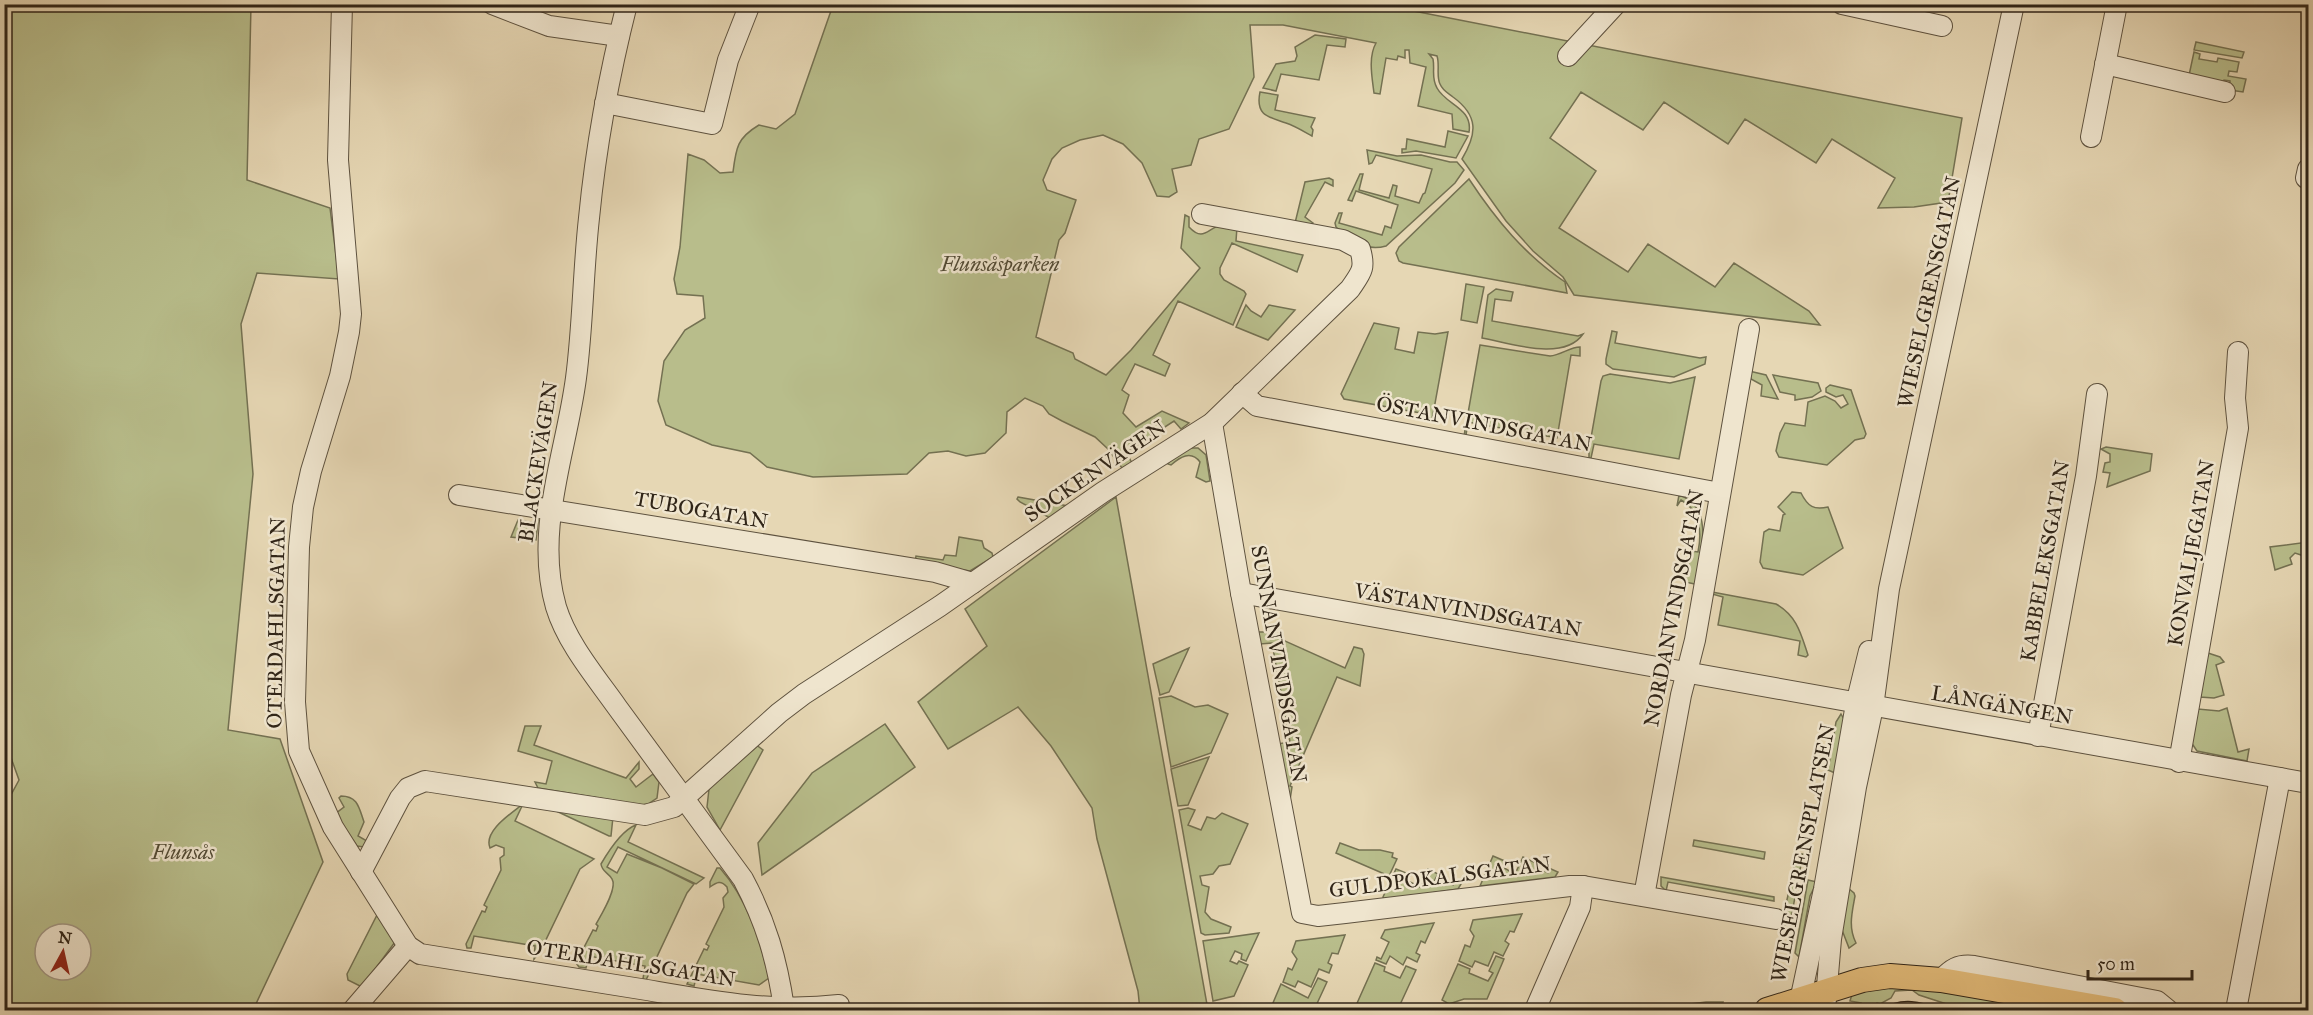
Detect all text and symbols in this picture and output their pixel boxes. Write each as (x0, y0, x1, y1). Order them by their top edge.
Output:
street label: WIESELGRENSGATAN (1892, 173, 1966, 410)
park label: Flunsåsparken (939, 251, 1060, 277)
street label: BLACKEVÄGEN (512, 379, 564, 544)
street label: ÖSTANVINDSGATAN (1374, 390, 1594, 458)
street label: SOCKENVÄGEN (1019, 414, 1171, 528)
street label: KABBELEKSGATAN (2014, 458, 2076, 664)
street label: KONVALJEGATAN (2162, 458, 2220, 648)
street label: TUBOGATAN (632, 485, 770, 535)
street label: NORDANVINDSGATAN (1638, 487, 1710, 729)
street label: OTERDAHLSGATAN (261, 517, 291, 729)
street label: SUNNANVINDSGATAN (1245, 543, 1313, 785)
street label: VÄSTANVINDSGATAN (1351, 577, 1584, 643)
street label: LÅNGÄNGEN (1929, 680, 2075, 730)
street label: WIESELGRENSPLATSEN (1765, 721, 1841, 984)
park label: Flunsås (151, 839, 215, 865)
street label: GULDPOKALSGATAN (1328, 850, 1553, 904)
north arrow (33, 922, 93, 982)
text: N (57, 927, 73, 948)
street label: OTERDAHLSGATAN (525, 934, 738, 992)
scale bar (2088, 943, 2192, 981)
text: 50 m (2097, 953, 2135, 975)

